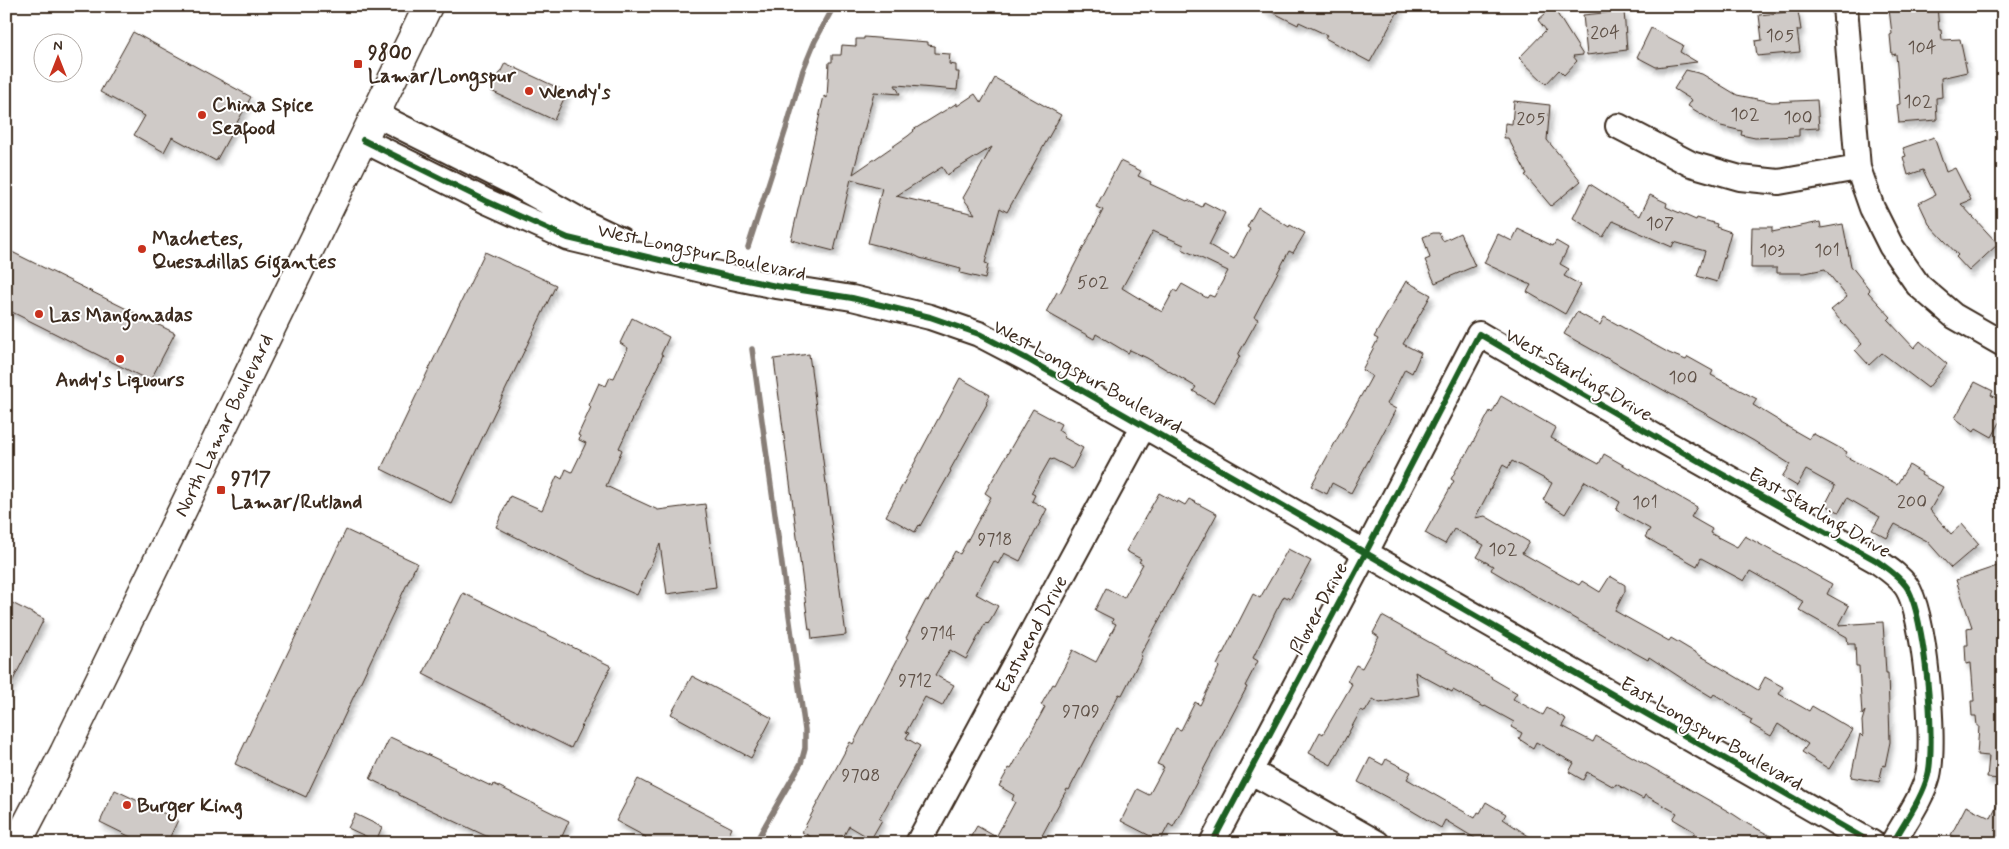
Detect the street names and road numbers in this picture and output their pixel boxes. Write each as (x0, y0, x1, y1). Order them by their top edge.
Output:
street label: West Longspur Boulevard (595, 217, 809, 289)
street label: West Longspur Boulevard (987, 314, 1187, 442)
street label: West Starling Drive (1498, 322, 1657, 430)
street label: North Lamar Boulevard (168, 330, 280, 522)
street label: East Starling Drive (1742, 461, 1896, 567)
street label: Plover Drive (1284, 558, 1355, 660)
street label: Eastwend Drive (990, 571, 1075, 698)
street label: East Longspur Boulevard (1614, 671, 1808, 799)

